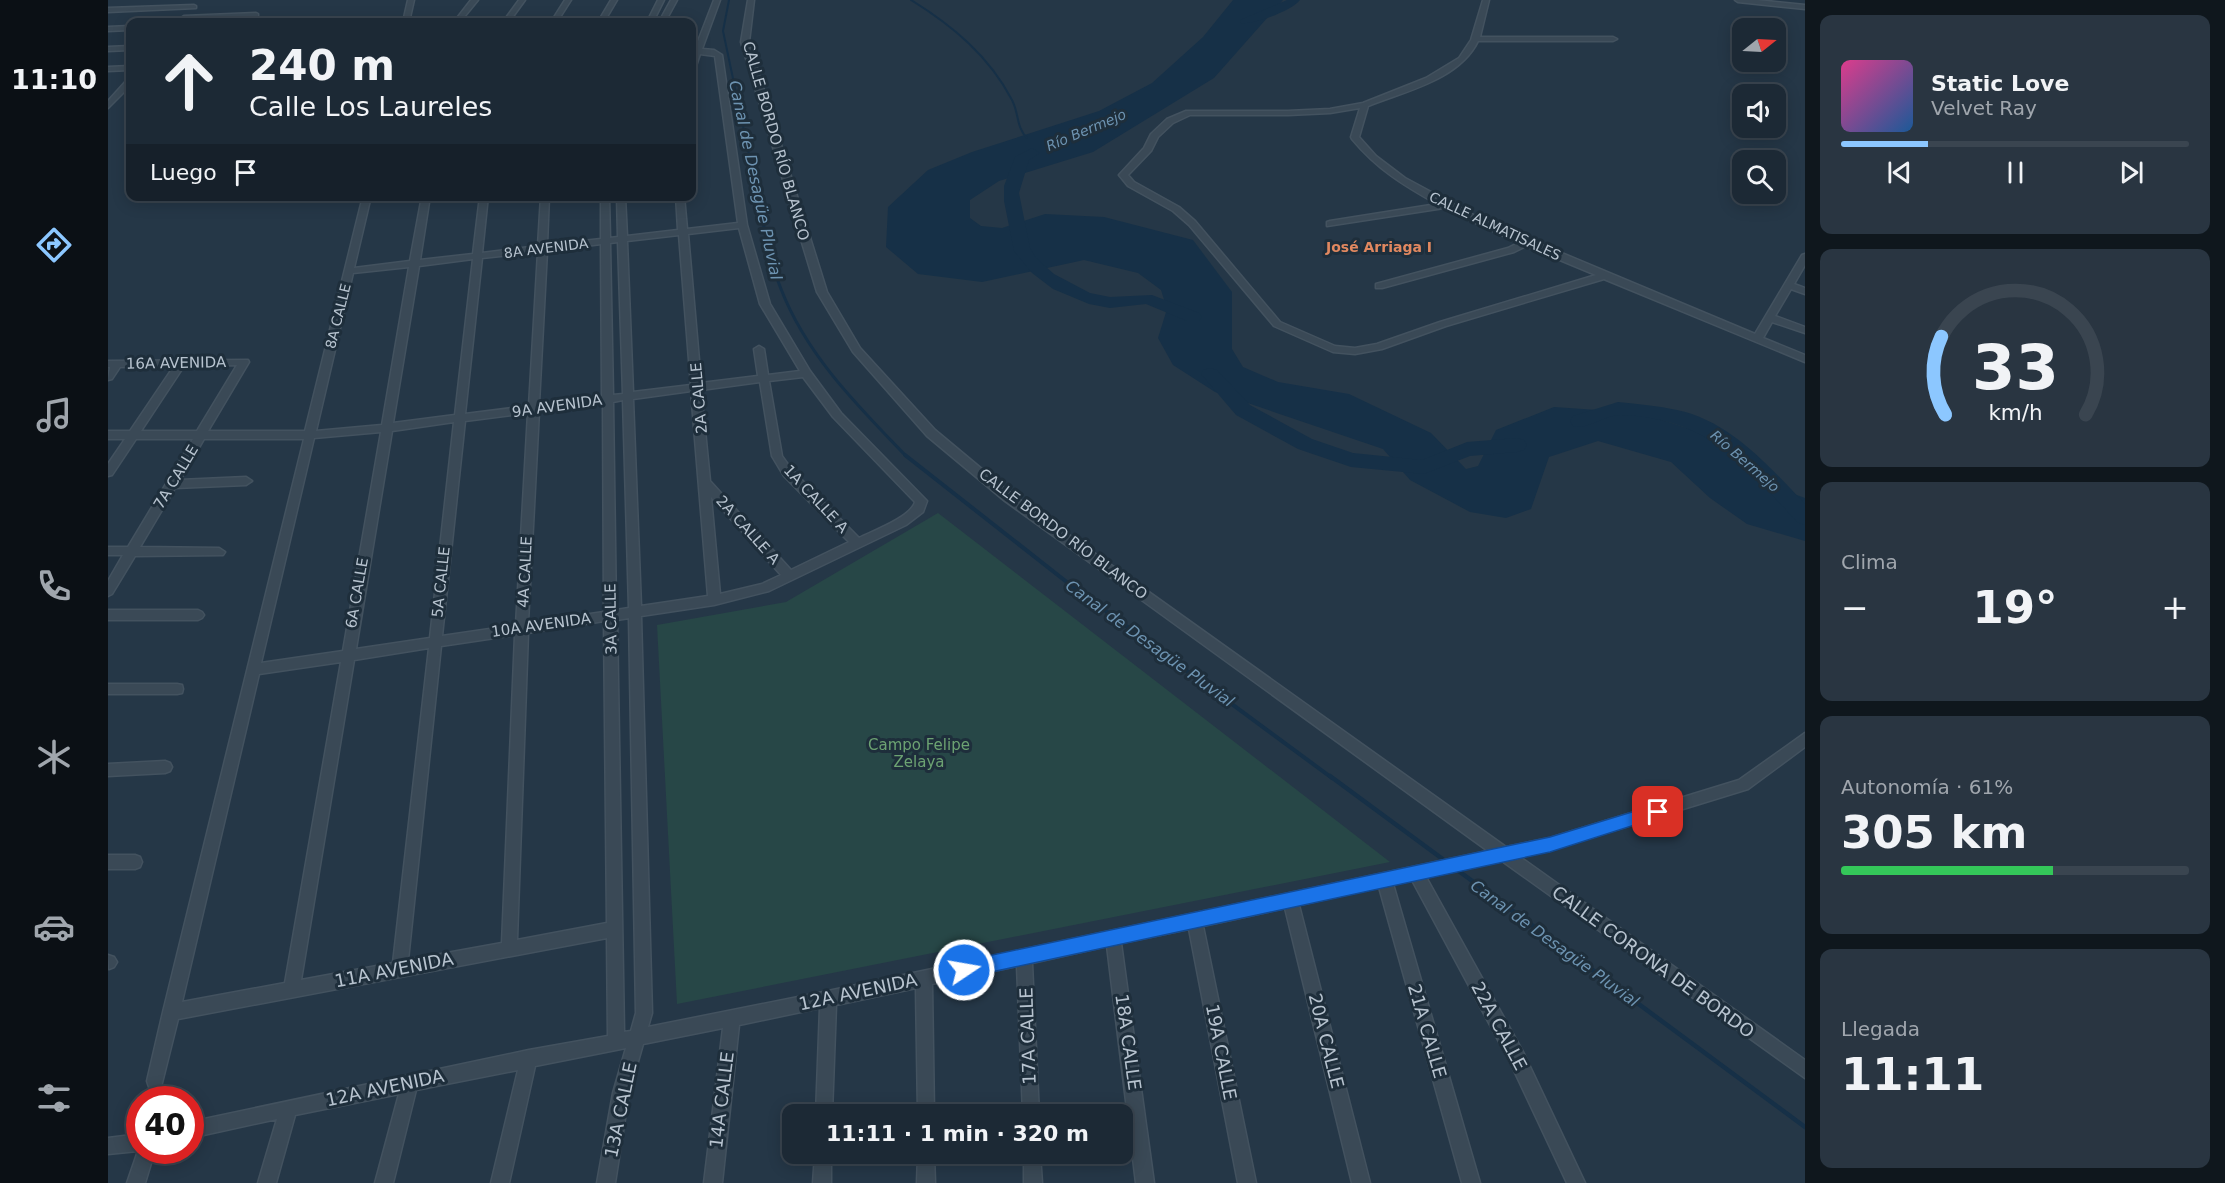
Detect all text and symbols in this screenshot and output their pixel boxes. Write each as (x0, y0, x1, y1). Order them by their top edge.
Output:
north arrow (1732, 18, 1786, 72)
map controls (1732, 18, 1786, 204)
street label: CALLE BORDO RÍO BLANCO (739, 39, 814, 243)
text: 240 m (249, 41, 395, 90)
icon: ahead (150, 42, 228, 120)
text: 11:10 (11, 64, 97, 95)
text: Static Love (1931, 71, 2069, 96)
water label: Canal de Desagüe Pluvial (725, 79, 786, 282)
button: sound (1732, 84, 1786, 138)
text: Calle Los Laureles (249, 91, 492, 122)
text: Velvet Ray (1931, 96, 2037, 120)
water label: Río Bermejo (1044, 106, 1128, 154)
button: search (1732, 150, 1786, 204)
icon: arrive (229, 156, 262, 189)
icon: previous (1883, 156, 1916, 189)
icon: pause (1999, 156, 2032, 189)
icon: next (2115, 156, 2148, 189)
text: Luego (150, 160, 217, 185)
street label: CALLE ALMATISALES (1427, 189, 1563, 264)
icon: directions (33, 224, 75, 266)
street label: 8A AVENIDA (503, 235, 589, 261)
district label: José Arriaga I (1325, 239, 1432, 255)
street label: 8A CALLE (322, 282, 354, 350)
text: 33 (1972, 331, 2058, 404)
street label: 16A AVENIDA (126, 353, 227, 373)
street label: 2A CALLE (687, 362, 711, 434)
street label: 9A AVENIDA (511, 391, 604, 421)
icon: music (33, 394, 75, 436)
text: km/h (1988, 400, 2042, 425)
water label: Río Bermejo (1708, 427, 1782, 495)
street label: 7A CALLE (150, 442, 202, 512)
street label: 1A CALLE A (780, 461, 853, 537)
street label: CALLE BORDO RÍO BLANCO (975, 464, 1151, 603)
street label: 2A CALLE A (712, 492, 784, 569)
street label: 4A CALLE (514, 536, 536, 608)
street label: 5A CALLE (428, 546, 454, 618)
text: Clima (1841, 550, 1898, 574)
street label: 6A CALLE (342, 556, 372, 630)
icon: phone (33, 565, 75, 607)
water label: Canal de Desagüe Pluvial (1062, 576, 1238, 711)
text: 19° (1972, 581, 2058, 634)
street label: 3A CALLE (601, 583, 621, 655)
text: − (1841, 588, 1869, 627)
text: + (2161, 588, 2189, 627)
street label: 10A AVENIDA (490, 609, 593, 641)
icon: climate (33, 736, 75, 778)
park label: Campo Felipe Zelaya (868, 736, 970, 771)
text: Autonomía · 61% (1841, 775, 2013, 799)
pin (1632, 786, 1683, 837)
icon: arrive (1641, 795, 1674, 828)
text: 305 km (1841, 806, 2027, 859)
water label: Canal de Desagüe Pluvial (1467, 876, 1643, 1011)
street label: CALLE CORONA DE BORDO (1548, 881, 1758, 1042)
icon: car (33, 906, 75, 948)
position arrow (932, 938, 996, 1002)
street label: 11A AVENIDA (333, 948, 456, 991)
street label: 12A AVENIDA (797, 969, 920, 1014)
street label: 22A CALLE (1467, 978, 1532, 1074)
street label: 21A CALLE (1404, 981, 1451, 1081)
street label: 17A CALLE (1015, 987, 1040, 1085)
street label: 20A CALLE (1305, 991, 1348, 1091)
street label: 18A CALLE (1111, 992, 1146, 1092)
street label: 19A CALLE (1202, 1002, 1241, 1102)
text: Llegada (1841, 1017, 1920, 1041)
text: 11:11 (1841, 1048, 1984, 1101)
street label: 14A CALLE (705, 1050, 738, 1149)
street label: 13A CALLE (600, 1060, 641, 1160)
street label: 12A AVENIDA (324, 1065, 447, 1110)
icon: filters (33, 1077, 75, 1119)
speed limit sign: 40 (126, 1086, 204, 1164)
text: 11:11 · 1 min · 320 m (826, 1121, 1089, 1146)

